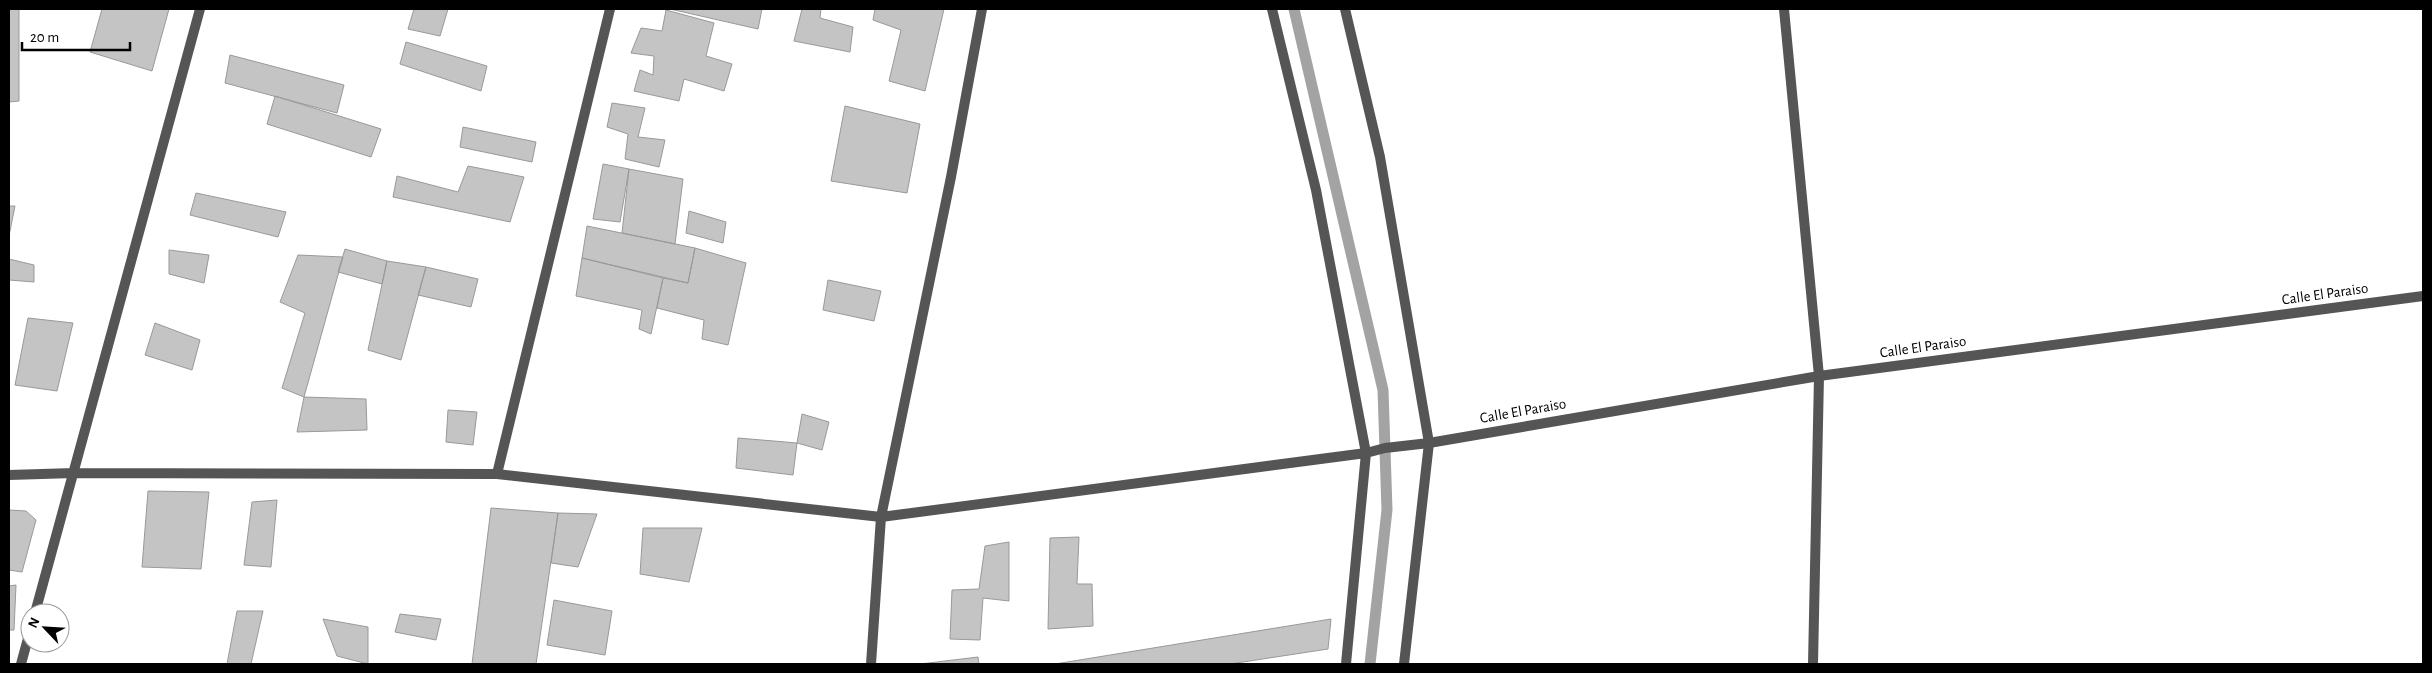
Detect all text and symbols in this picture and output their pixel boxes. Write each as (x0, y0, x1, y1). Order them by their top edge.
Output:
scale bar (22, 20, 130, 52)
text: 20 m (30, 30, 59, 45)
street label: Calle El Paraiso (2281, 280, 2369, 308)
street label: Calle El Paraiso (1879, 333, 1967, 361)
street label: Calle El Paraiso (1479, 396, 1567, 426)
north arrow (20, 603, 70, 653)
text: N (26, 616, 43, 630)

